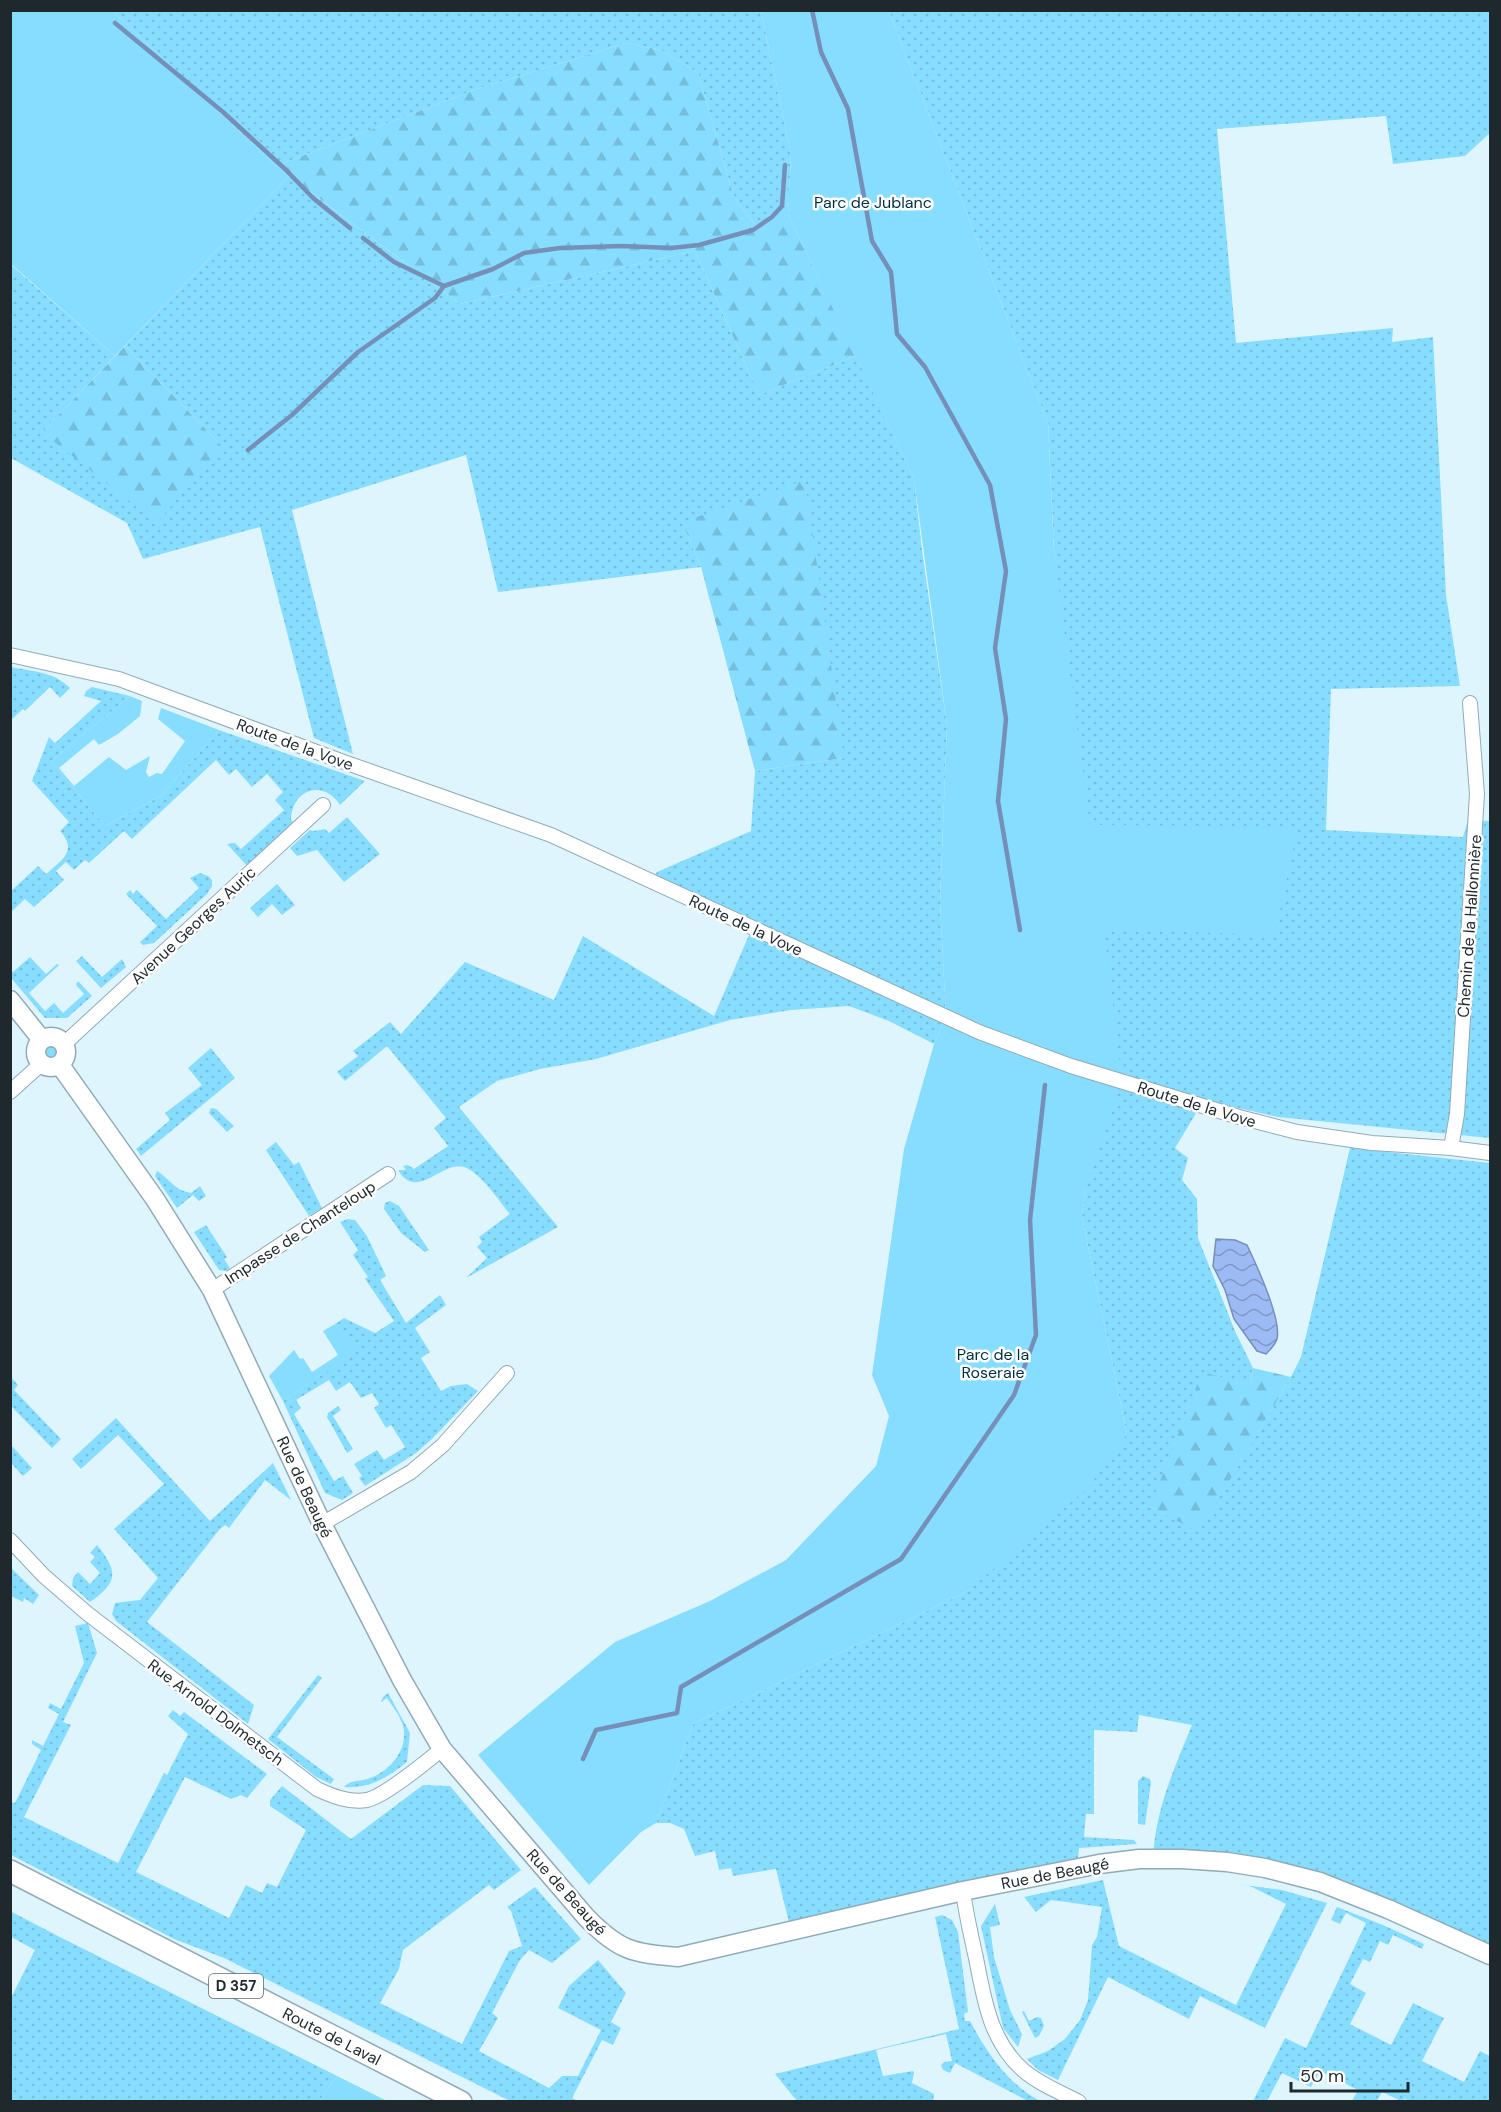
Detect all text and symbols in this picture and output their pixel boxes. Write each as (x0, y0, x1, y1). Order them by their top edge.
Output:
park label: Parc de Jublanc (814, 192, 932, 213)
street label: Route de la Vove (234, 714, 356, 775)
street label: Chemin de la Hallonnière (1453, 834, 1486, 1018)
street label: Avenue Georges Auric (126, 862, 260, 989)
street label: Route de la Vove (686, 890, 806, 961)
street label: Route de la Vove (1135, 1076, 1259, 1132)
street label: Impasse de Chanteloup (221, 1176, 380, 1289)
park label: Parc de la Roseraie (957, 1344, 1029, 1383)
street label: Rue de Beaugé (272, 1433, 337, 1541)
street label: Rue Arnold Dolmetsch (144, 1654, 288, 1770)
street label: Rue de Beaugé (522, 1845, 611, 1940)
street label: Rue de Beaugé (999, 1853, 1111, 1894)
road number: D 357 (209, 1974, 263, 1998)
street label: Route de Laval (279, 2003, 384, 2070)
scale bar (1291, 2055, 1408, 2093)
text: 50 m (1300, 2064, 1344, 2088)

